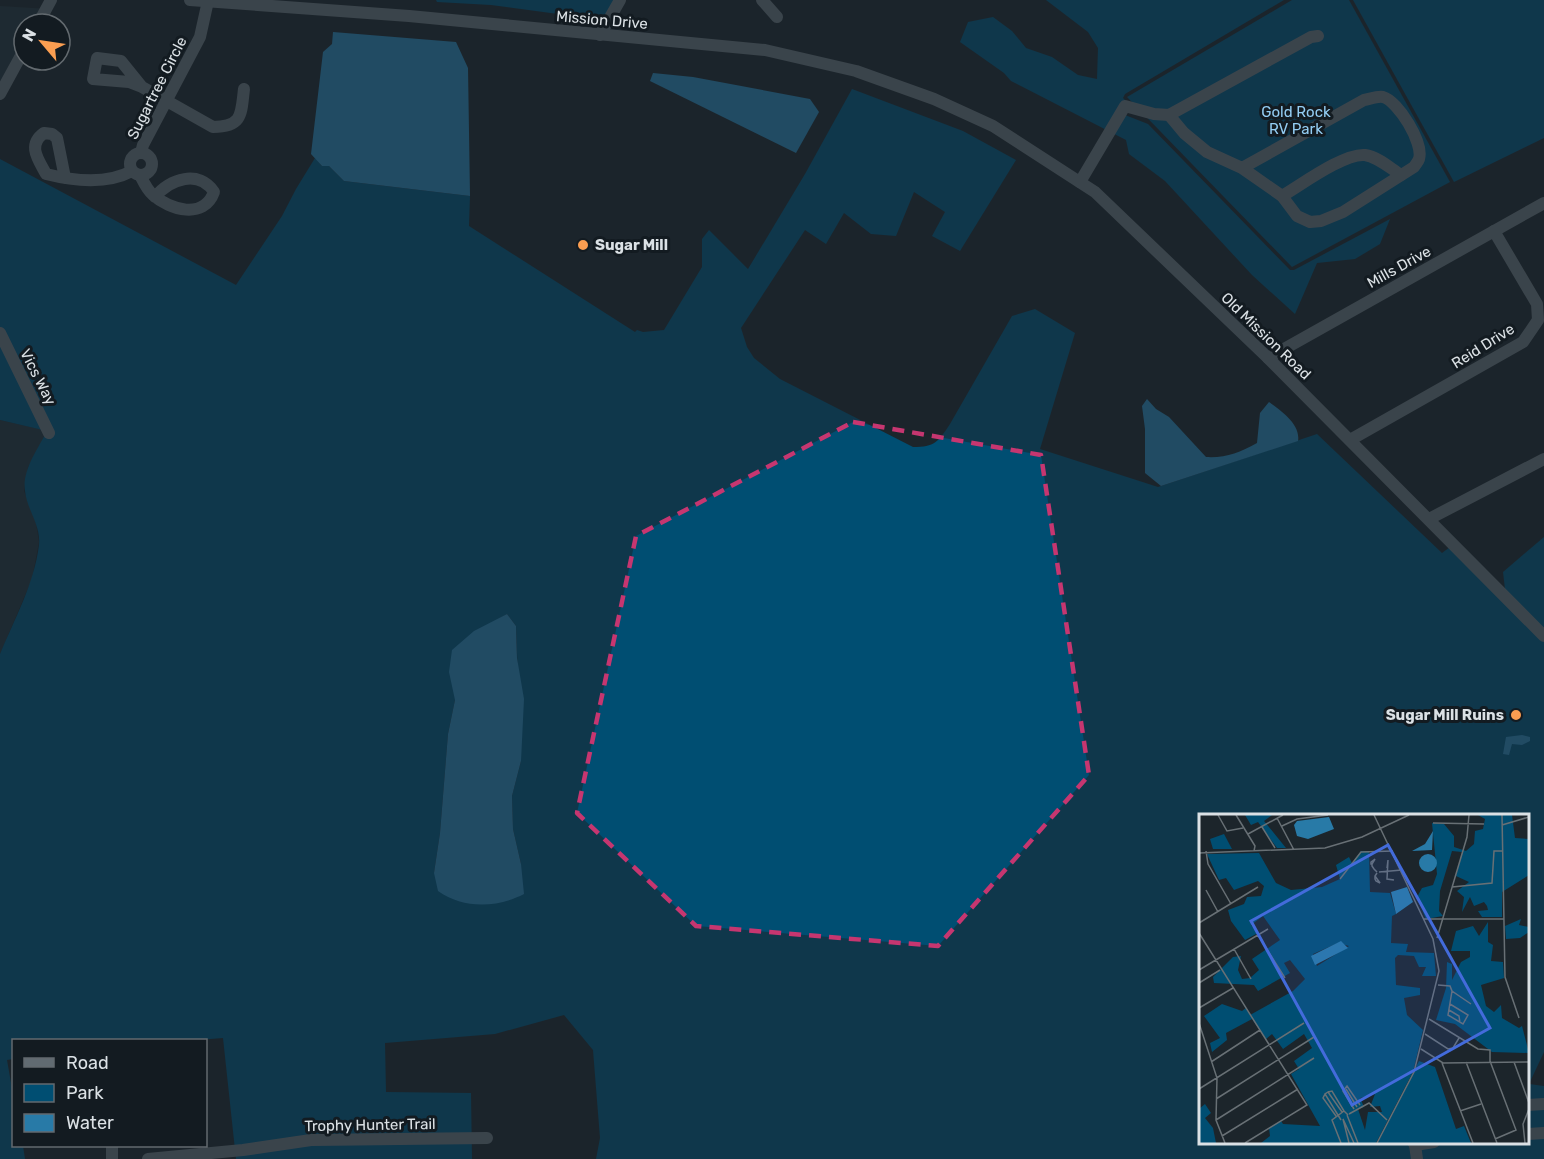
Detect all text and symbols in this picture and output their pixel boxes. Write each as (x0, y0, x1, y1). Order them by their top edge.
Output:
street label: Mission Drive (555, 7, 649, 33)
north arrow (12, 12, 72, 72)
text: N (18, 25, 40, 45)
street label: Sugartree Circle (123, 34, 191, 142)
park label: Gold Rock RV Park (1261, 103, 1331, 138)
place label: Sugar Mill (595, 236, 668, 254)
marker: Sugar Mill (576, 238, 590, 252)
street label: Mills Drive (1364, 242, 1434, 292)
street label: Old Mission Road (1217, 289, 1315, 383)
street label: Reid Drive (1448, 320, 1518, 372)
street label: Vics Way (16, 346, 60, 408)
place label: Sugar Mill Ruins (1386, 706, 1504, 724)
marker: Sugar Mill Ruins (1509, 708, 1523, 722)
inset map (1199, 814, 1529, 1144)
legend (12, 1039, 207, 1147)
text: Road (66, 1052, 109, 1074)
text: Park (66, 1082, 104, 1104)
text: Water (66, 1112, 114, 1134)
street label: Trophy Hunter Trail (304, 1115, 436, 1135)

